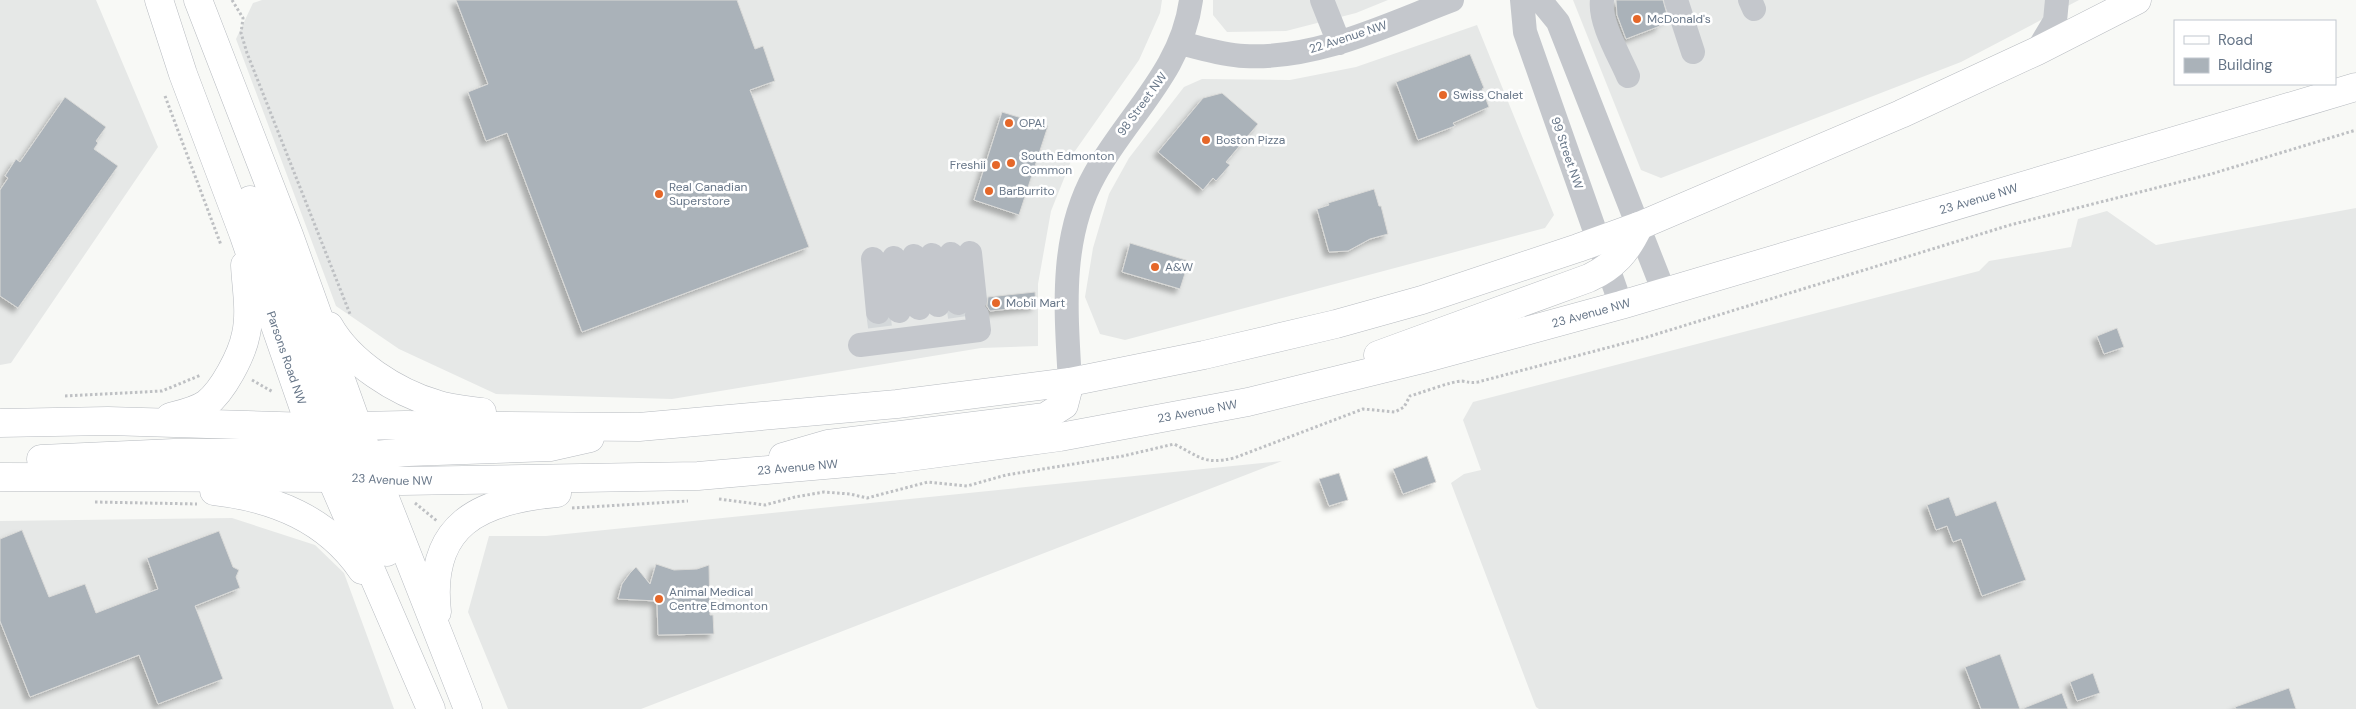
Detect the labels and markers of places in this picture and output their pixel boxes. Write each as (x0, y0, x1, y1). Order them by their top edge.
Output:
place label: McDonald's (1647, 11, 1711, 27)
marker: McDonald's (1631, 13, 1643, 25)
place label: Swiss Chalet (1453, 87, 1524, 103)
marker: Swiss Chalet (1437, 89, 1449, 101)
place label: OPA! (1019, 115, 1045, 131)
marker: OPA! (1003, 117, 1015, 129)
place label: Boston Pizza (1216, 132, 1285, 148)
marker: Boston Pizza (1200, 134, 1212, 146)
place label: South Edmonton Common (1021, 148, 1114, 178)
place label: Freshii (950, 157, 986, 173)
marker: South Edmonton Common (1005, 157, 1017, 169)
marker: Freshii (990, 159, 1002, 171)
place label: Real Canadian Superstore (669, 179, 747, 209)
place label: BarBurrito (999, 183, 1055, 199)
marker: BarBurrito (983, 185, 995, 197)
marker: Real Canadian Superstore (653, 188, 665, 200)
place label: A&W (1165, 259, 1193, 275)
marker: A&W (1149, 261, 1161, 273)
place label: Mobil Mart (1006, 295, 1066, 311)
marker: Mobil Mart (990, 297, 1002, 309)
place label: Animal Medical Centre Edmonton (669, 584, 768, 614)
marker: Animal Medical Centre Edmonton (653, 593, 665, 605)

